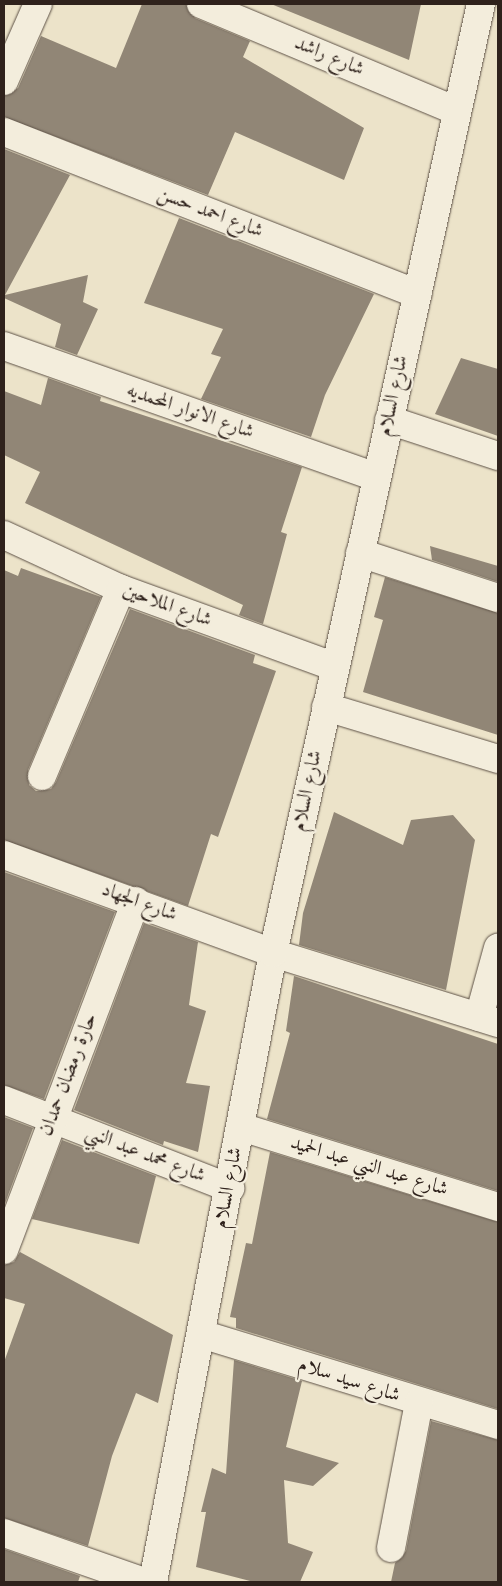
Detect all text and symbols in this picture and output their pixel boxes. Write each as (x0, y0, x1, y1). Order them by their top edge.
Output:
street label: شارع راشد (291, 32, 367, 82)
street label: شارع احمد حسن (154, 182, 266, 244)
street label: شارع السلام (374, 353, 414, 439)
street label: شارع الانوار المحمديه (123, 379, 257, 445)
street label: شارع الملاحين (119, 579, 215, 633)
street label: شارع السلام (288, 748, 328, 834)
street label: شارع الجهاد (98, 878, 180, 928)
street label: حارة رمضان حمدان (35, 1010, 103, 1140)
street label: شارع محمد عبد النبي (82, 1121, 208, 1189)
street label: شارع عبد النبي عبد الحميد (287, 1132, 451, 1202)
street label: شارع السلام (209, 1145, 249, 1231)
street label: شارع سيد سلام (295, 1353, 403, 1409)

